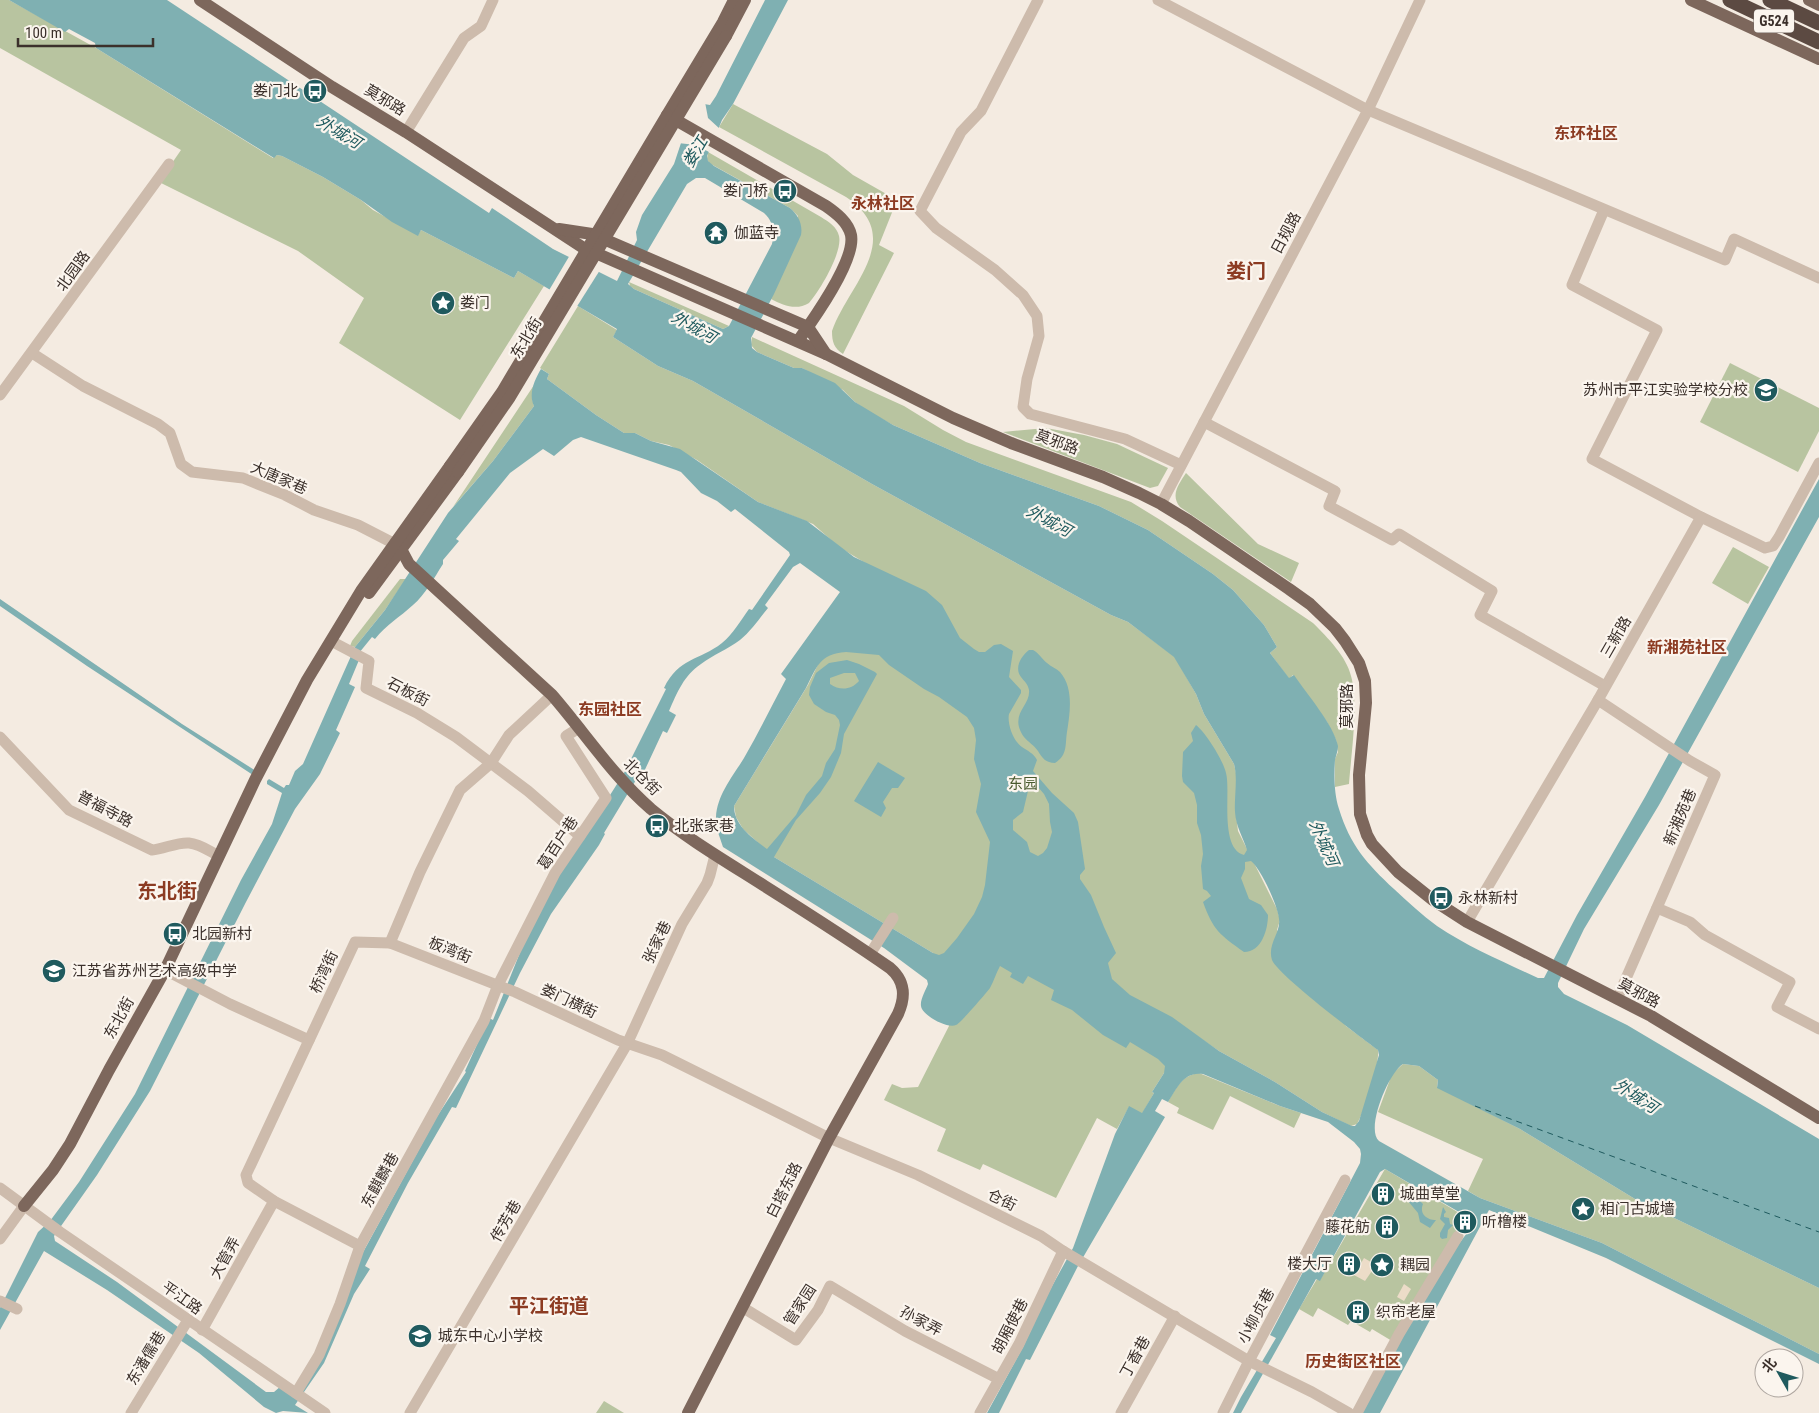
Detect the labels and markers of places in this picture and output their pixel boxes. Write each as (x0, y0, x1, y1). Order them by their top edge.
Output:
bus stop icon: 娄门北 (302, 78, 328, 104)
place label: 娄门北 (253, 82, 298, 100)
bus stop icon: 娄门桥 (772, 178, 798, 204)
place label: 娄门桥 (723, 182, 768, 200)
temple icon: 伽蓝寺 (703, 220, 729, 246)
place label: 伽蓝寺 (734, 224, 779, 242)
place icon: 娄门 (430, 290, 456, 316)
place label: 娄门 (460, 294, 490, 312)
school or university icon: 苏州市平江实验学校分校 (1753, 377, 1779, 403)
place label: 苏州市平江实验学校分校 (1583, 381, 1748, 399)
bus stop icon: 北张家巷 (644, 813, 670, 839)
place label: 北张家巷 (674, 817, 734, 835)
bus stop icon: 永林新村 (1428, 885, 1454, 911)
place label: 永林新村 (1458, 889, 1518, 907)
bus stop icon: 北园新村 (162, 921, 188, 947)
place label: 北园新村 (192, 925, 252, 943)
school or university icon: 江苏省苏州艺术高级中学 (41, 958, 67, 984)
place label: 江苏省苏州艺术高级中学 (72, 962, 237, 980)
building icon: 城曲草堂 (1370, 1181, 1396, 1207)
place label: 城曲草堂 (1400, 1185, 1460, 1203)
place icon: 相门古城墙 (1570, 1196, 1596, 1222)
place label: 相门古城墙 (1600, 1200, 1675, 1218)
building icon: 听橹楼 (1452, 1209, 1478, 1235)
place label: 听橹楼 (1482, 1213, 1527, 1231)
building icon: 藤花舫 (1374, 1214, 1400, 1240)
place label: 藤花舫 (1325, 1218, 1370, 1236)
building icon: 楼大厅 (1336, 1251, 1362, 1277)
place icon: 耦园 (1369, 1252, 1395, 1278)
place label: 楼大厅 (1287, 1255, 1332, 1273)
place label: 耦园 (1400, 1256, 1430, 1274)
building icon: 织帘老屋 (1345, 1299, 1371, 1325)
place label: 织帘老屋 (1376, 1303, 1436, 1321)
school or university icon: 城东中心小学校 (407, 1323, 433, 1349)
place label: 城东中心小学校 (438, 1327, 543, 1345)

